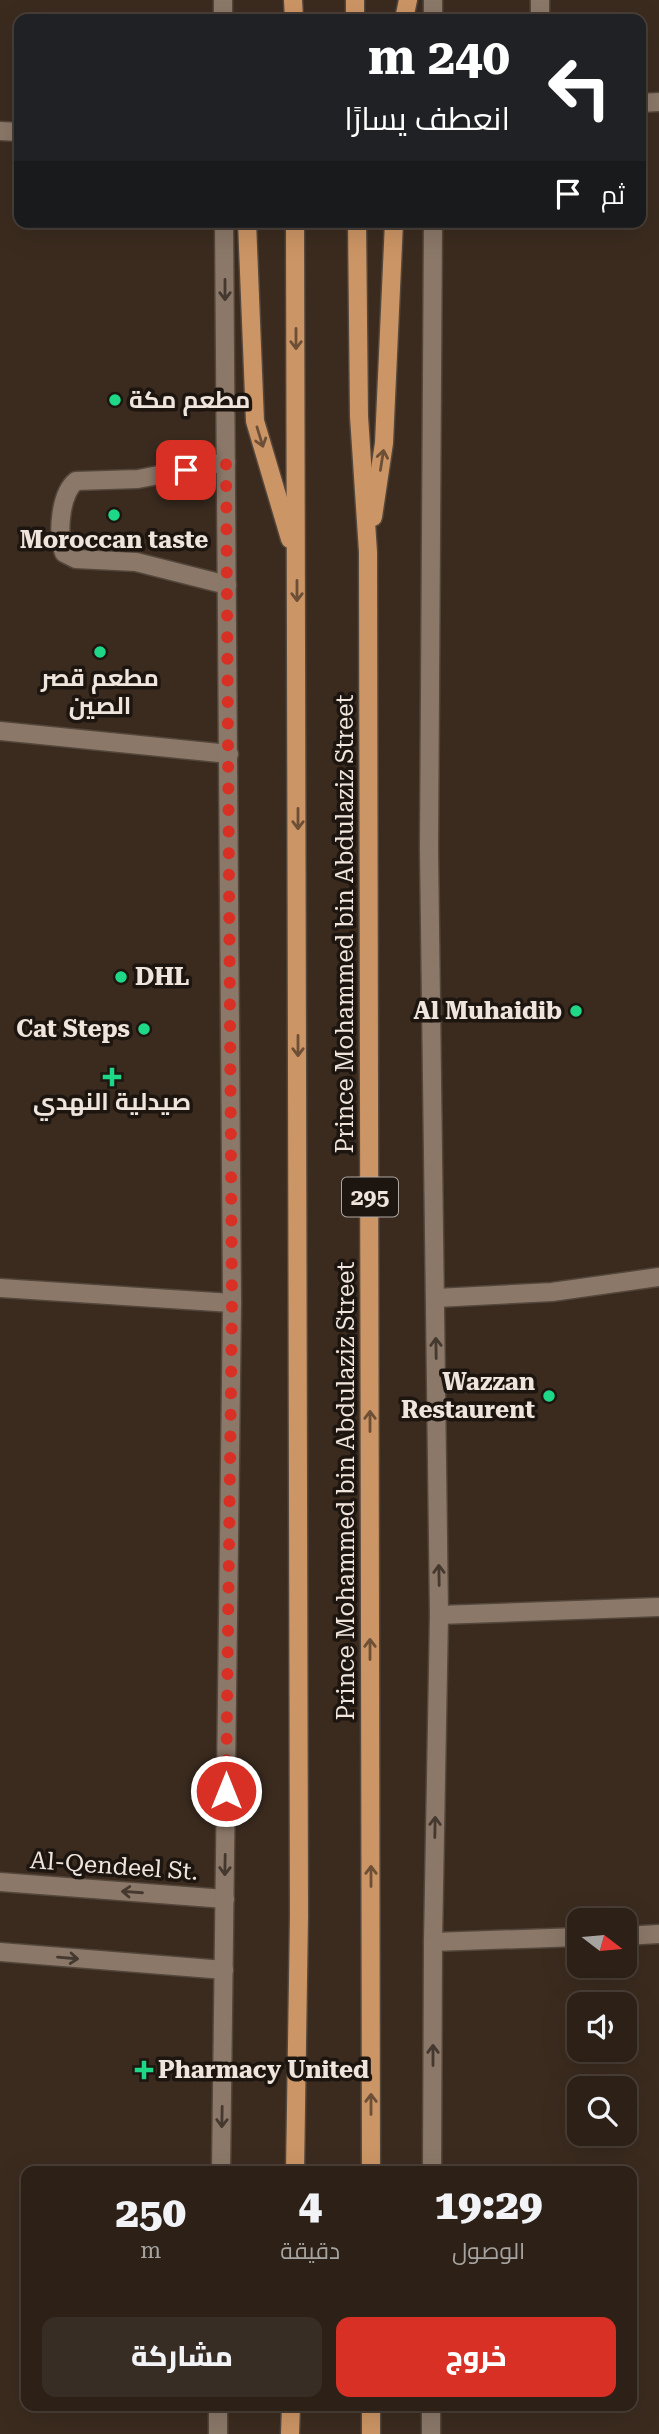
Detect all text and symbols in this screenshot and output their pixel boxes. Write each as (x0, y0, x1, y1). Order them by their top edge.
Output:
text: 240 m (368, 29, 510, 86)
icon: left (534, 42, 625, 133)
text: انعطف يسارًا (344, 100, 510, 138)
icon: arrive (549, 175, 587, 213)
text: ثم (601, 180, 625, 210)
one-way arrow (218, 279, 232, 302)
one-way arrow (289, 328, 303, 351)
place label: مطعم مكة (129, 386, 251, 416)
marker: مطعم مكة (107, 392, 123, 408)
one-way arrow (254, 425, 267, 447)
pin (156, 440, 216, 500)
one-way arrow (375, 449, 388, 472)
icon: arrive (167, 451, 205, 489)
marker: Moroccan taste (106, 507, 122, 523)
place label: Moroccan taste (20, 526, 208, 554)
one-way arrow (290, 580, 304, 603)
marker: مطعم قصر الصين (92, 644, 108, 660)
place label: مطعم قصر الصين (40, 664, 159, 720)
street label: Prince Mohammed bin Abdulaziz Street (331, 695, 359, 1153)
one-way arrow (291, 807, 305, 830)
place label: DHL (135, 963, 189, 991)
marker: DHL (113, 969, 129, 985)
place label: Al Muhaidib (414, 997, 562, 1025)
marker: Al Muhaidib (568, 1003, 584, 1019)
place label: Cat Steps (16, 1015, 130, 1043)
marker: Cat Steps (136, 1021, 152, 1037)
one-way arrow (291, 1035, 305, 1058)
marker: صيدلية النهدي (104, 1069, 120, 1085)
place label: صيدلية النهدي (33, 1088, 191, 1121)
road number: 295 (342, 1178, 398, 1216)
street label: Prince Mohammed bin Abdulaziz Street (332, 1262, 360, 1720)
one-way arrow (429, 1336, 443, 1359)
place label: Wazzan Restaurent (401, 1368, 535, 1424)
marker: Wazzan Restaurent (541, 1388, 557, 1404)
one-way arrow (363, 1410, 377, 1433)
one-way arrow (432, 1564, 446, 1587)
one-way arrow (363, 1637, 377, 1660)
position arrow (189, 1754, 263, 1828)
one-way arrow (429, 1816, 442, 1839)
street label: Al-Qendeel St. (29, 1846, 199, 1886)
one-way arrow (218, 1854, 232, 1877)
one-way arrow (364, 1865, 378, 1888)
one-way arrow (121, 1885, 144, 1898)
north arrow (567, 1908, 637, 1978)
map controls (567, 1908, 637, 2146)
one-way arrow (56, 1952, 79, 1965)
button: sound (567, 1992, 637, 2062)
one-way arrow (426, 2043, 440, 2066)
place label: Pharmacy United (158, 2056, 369, 2084)
marker: Pharmacy United (136, 2062, 152, 2078)
button: search (567, 2076, 637, 2146)
one-way arrow (364, 2092, 378, 2115)
one-way arrow (215, 2106, 229, 2129)
text: 4 (299, 2180, 322, 2229)
text: 19:29 (435, 2180, 543, 2229)
text: 250 (115, 2188, 186, 2237)
text: m (140, 2237, 161, 2264)
text: دقيقة (280, 2238, 340, 2265)
text: الوصول (452, 2238, 525, 2265)
button: مشاركة (42, 2317, 322, 2397)
button: خروج (336, 2317, 616, 2397)

